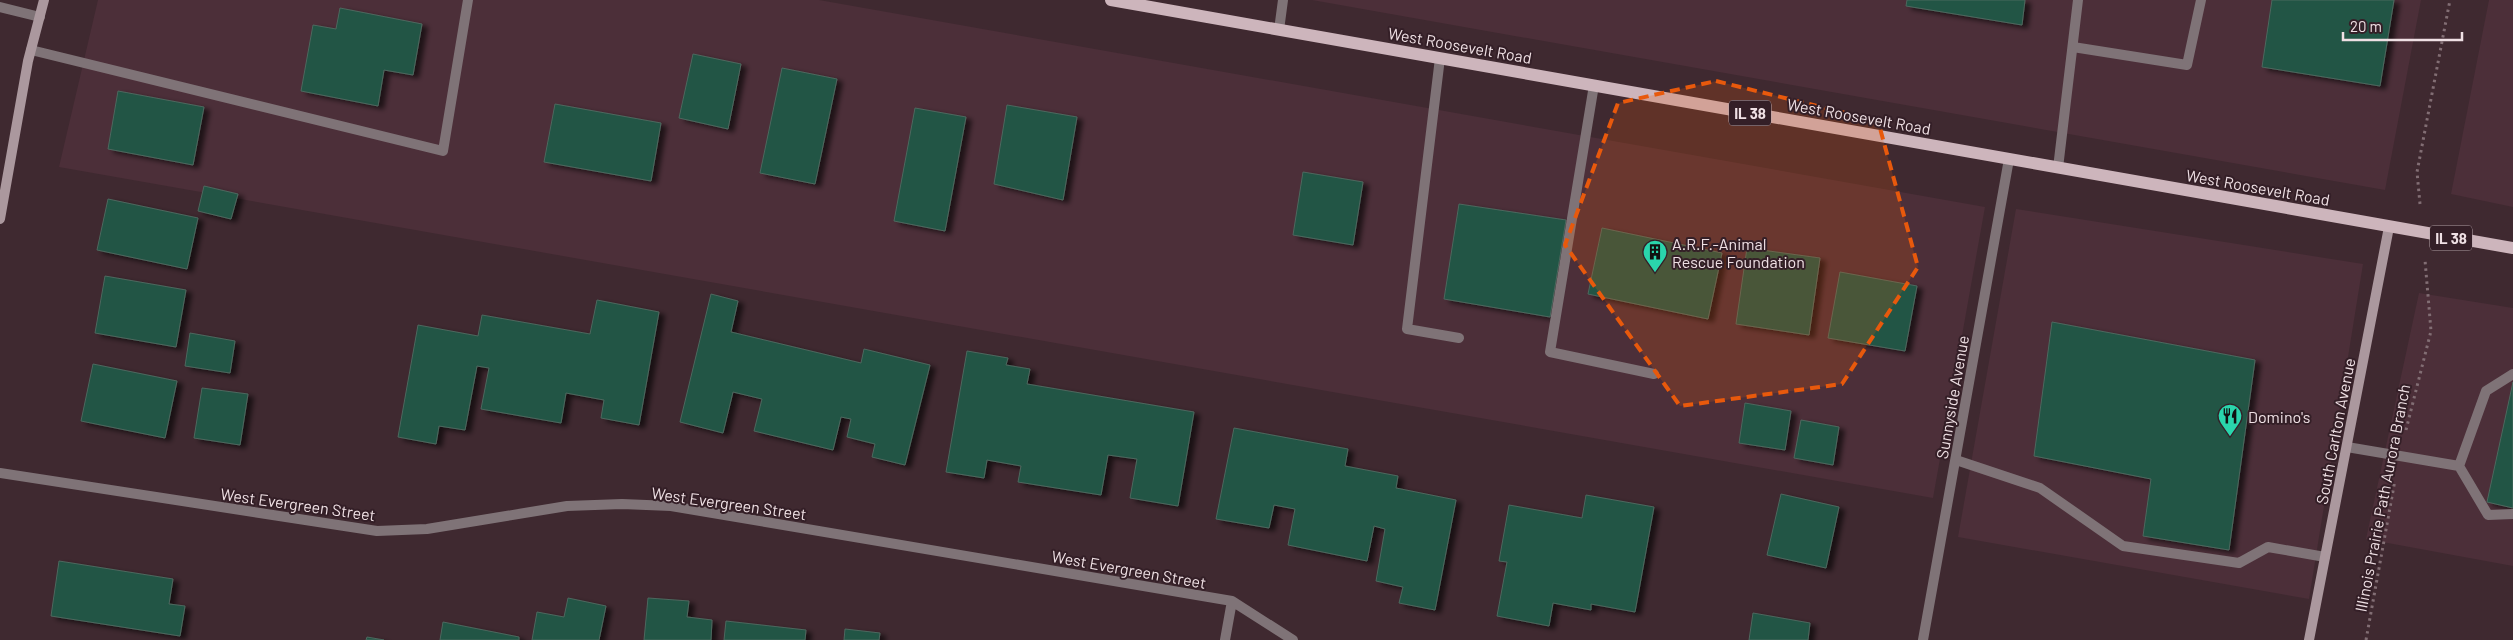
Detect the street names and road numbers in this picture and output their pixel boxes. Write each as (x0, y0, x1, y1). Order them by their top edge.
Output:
street label: West Roosevelt Road (1387, 23, 1533, 67)
street label: West Roosevelt Road (1786, 94, 1932, 138)
road number: IL 38 (1729, 100, 1771, 126)
street label: West Roosevelt Road (2185, 165, 2331, 209)
road number: IL 38 (2430, 226, 2472, 250)
street label: Sunnyside Avenue (1932, 334, 1972, 460)
street label: South Carlton Avenue (2312, 356, 2358, 506)
street label: Illinois Prairie Path Aurora Branch (2351, 383, 2413, 613)
street label: West Evergreen Street (650, 483, 808, 523)
street label: West Evergreen Street (219, 484, 377, 524)
street label: West Evergreen Street (1050, 546, 1208, 592)

